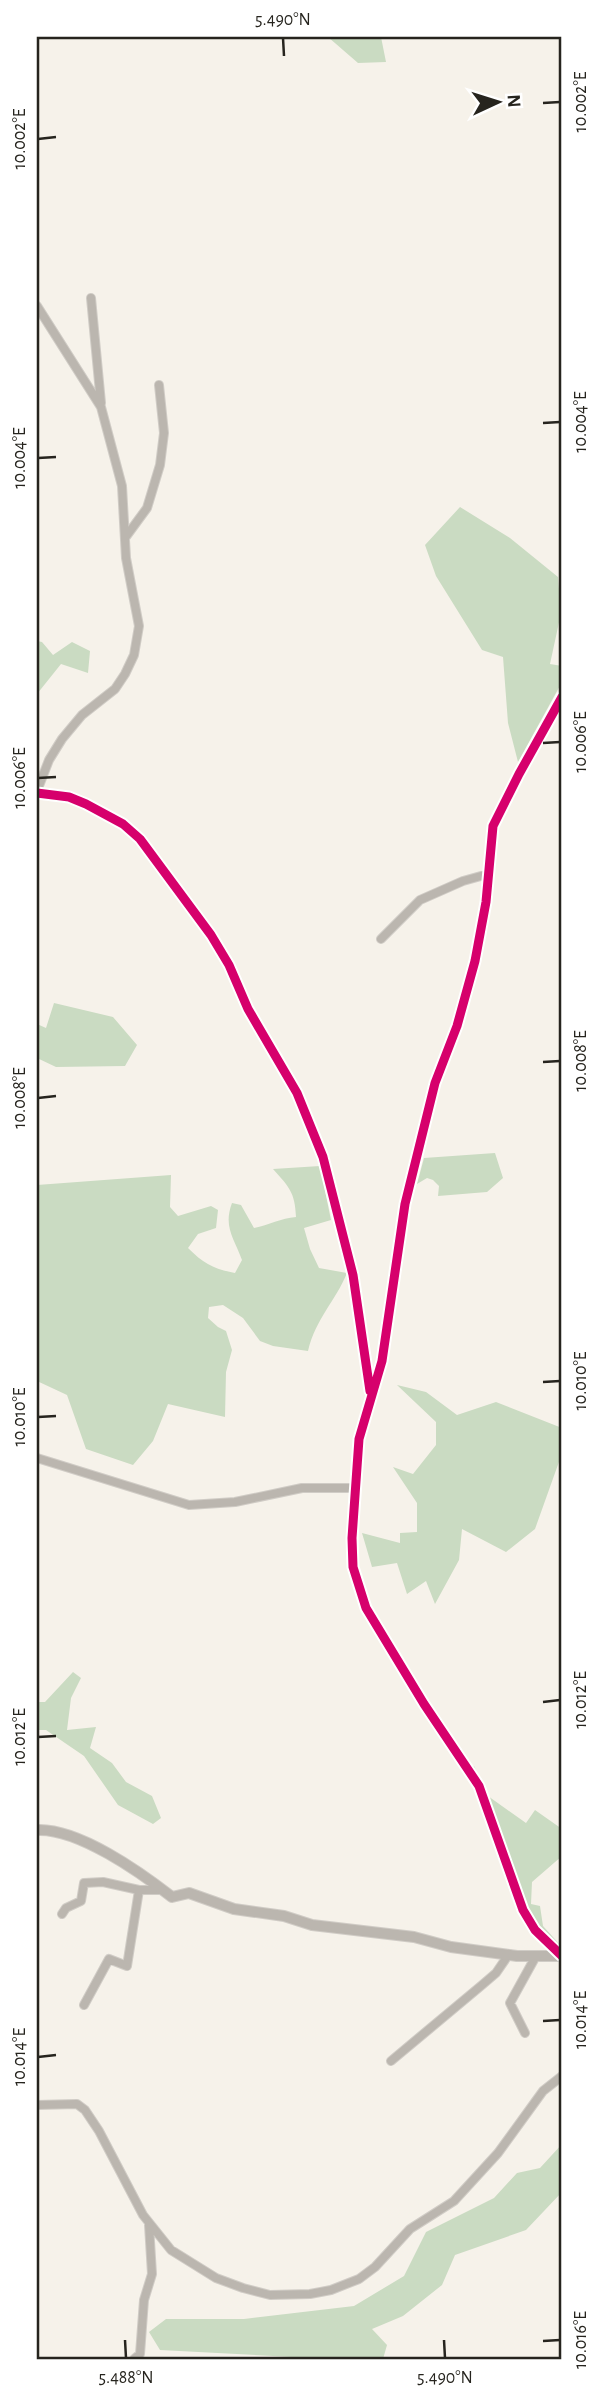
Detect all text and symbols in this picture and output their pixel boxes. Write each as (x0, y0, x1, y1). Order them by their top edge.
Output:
text: 5.490°N (255, 11, 311, 29)
north arrow (462, 66, 532, 136)
text: 10.002°E (572, 71, 590, 132)
text: N (504, 94, 523, 108)
text: 10.002°E (11, 108, 29, 169)
text: 10.004°E (572, 391, 590, 453)
text: 10.004°E (11, 427, 29, 489)
text: 10.006°E (572, 711, 590, 773)
text: 10.006°E (11, 747, 29, 809)
text: 10.008°E (572, 1030, 590, 1092)
text: 10.008°E (11, 1067, 29, 1129)
text: 10.010°E (572, 1351, 590, 1410)
text: 10.010°E (11, 1387, 29, 1446)
text: 10.012°E (572, 1671, 590, 1729)
text: 10.012°E (11, 1708, 29, 1766)
text: 10.014°E (572, 1991, 590, 2049)
text: 10.014°E (11, 2028, 29, 2086)
text: 10.016°E (572, 2311, 590, 2369)
text: 5.488°N (99, 2369, 153, 2387)
text: 5.490°N (417, 2369, 473, 2387)

